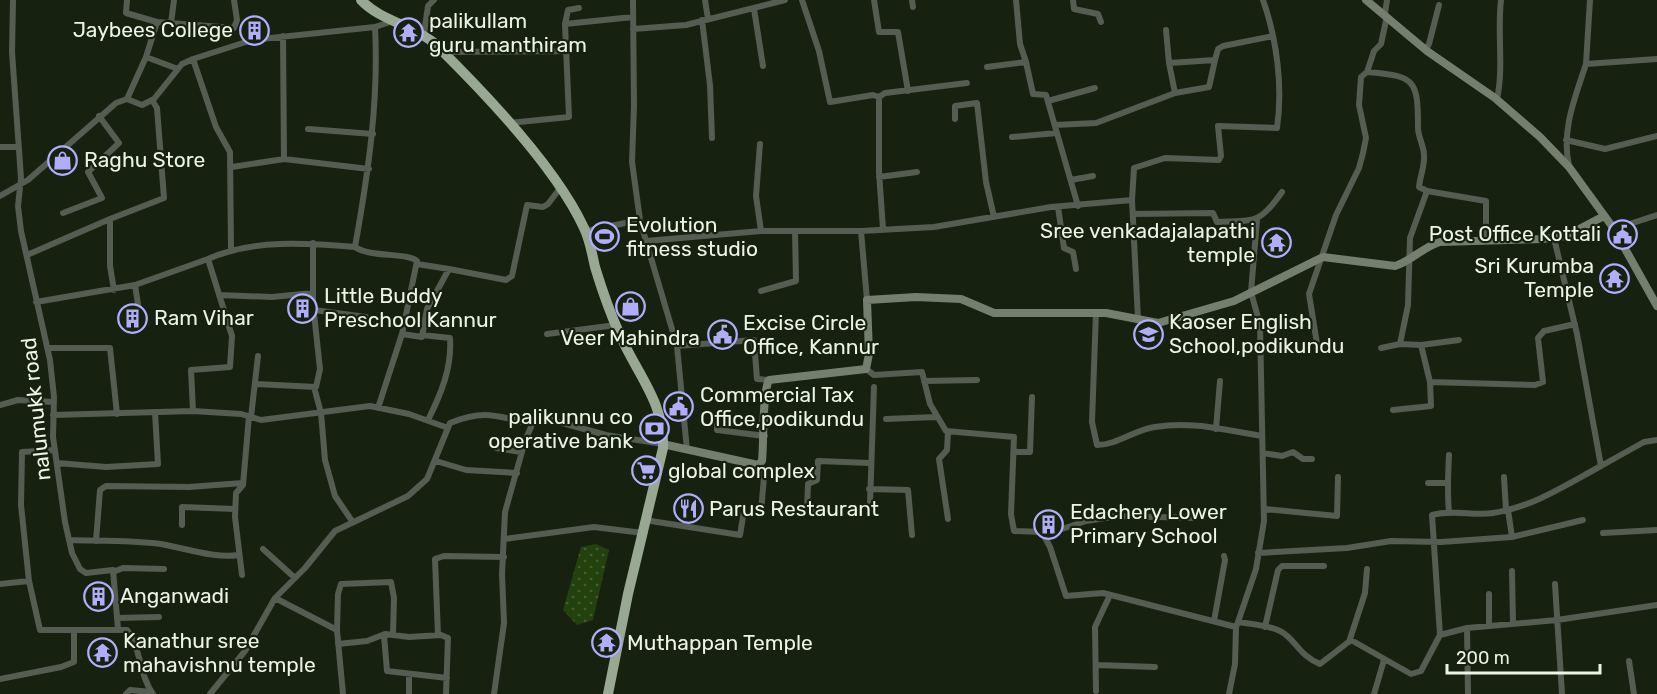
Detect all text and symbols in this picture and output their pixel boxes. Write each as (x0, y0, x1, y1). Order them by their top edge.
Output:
place label: palikullam guru manthiram (429, 8, 587, 57)
building icon: Jaybees College (238, 14, 270, 46)
place label: Jaybees College (73, 17, 233, 42)
temple icon: palikullam guru manthiram (392, 17, 424, 49)
shop icon: Raghu Store (47, 144, 79, 176)
place label: Raghu Store (84, 147, 205, 172)
place label: Evolution fitness studio (626, 212, 758, 261)
place label: Sree venkadajalapathi temple (1040, 218, 1255, 267)
public building icon: Post Office Kottali (1606, 218, 1638, 250)
sports icon: Evolution fitness studio (589, 221, 621, 253)
place label: Post Office Kottali (1429, 221, 1601, 246)
temple icon: Sree venkadajalapathi temple (1260, 227, 1292, 259)
place label: Sri Kurumba Temple (1475, 253, 1594, 302)
temple icon: Sri Kurumba Temple (1599, 262, 1631, 294)
place label: Little Buddy Preschool Kannur (324, 283, 497, 332)
shop icon: Veer Mahindra (614, 291, 646, 323)
building icon: Little Buddy Preschool Kannur (287, 292, 319, 324)
building icon: Ram Vihar (117, 302, 149, 334)
place label: Ram Vihar (154, 305, 254, 330)
place label: Kaoser English School,podikundu (1169, 309, 1344, 358)
place label: Excise Circle Office, Kannur (743, 310, 879, 359)
school or university icon: Kaoser English School,podikundu (1132, 318, 1164, 350)
public building icon: Excise Circle Office, Kannur (706, 319, 738, 351)
place label: Veer Mahindra (560, 325, 700, 350)
street label: nalumukk road (16, 336, 55, 482)
place label: Commercial Tax Office,podikundu (700, 382, 864, 431)
public building icon: Commercial Tax Office,podikundu (663, 391, 695, 423)
place label: palikunnu co operative bank (488, 404, 633, 453)
bank icon: palikunnu co operative bank (638, 413, 670, 445)
supermarket icon: global complex (631, 455, 663, 487)
place label: global complex (668, 458, 815, 483)
restaurant icon: Parus Restaurant (672, 493, 704, 525)
place label: Parus Restaurant (709, 496, 879, 521)
place label: Edachery Lower Primary School (1070, 499, 1227, 548)
building icon: Edachery Lower Primary School (1033, 508, 1065, 540)
building icon: Anganwadi (83, 580, 115, 612)
place label: Anganwadi (120, 583, 229, 608)
temple icon: Muthappan Temple (590, 627, 622, 659)
place label: Kanathur sree mahavishnu temple (123, 628, 316, 677)
place label: Muthappan Temple (627, 630, 813, 655)
temple icon: Kanathur sree mahavishnu temple (86, 637, 118, 669)
scale bar (1447, 637, 1600, 675)
text: 200 m (1456, 647, 1510, 669)

